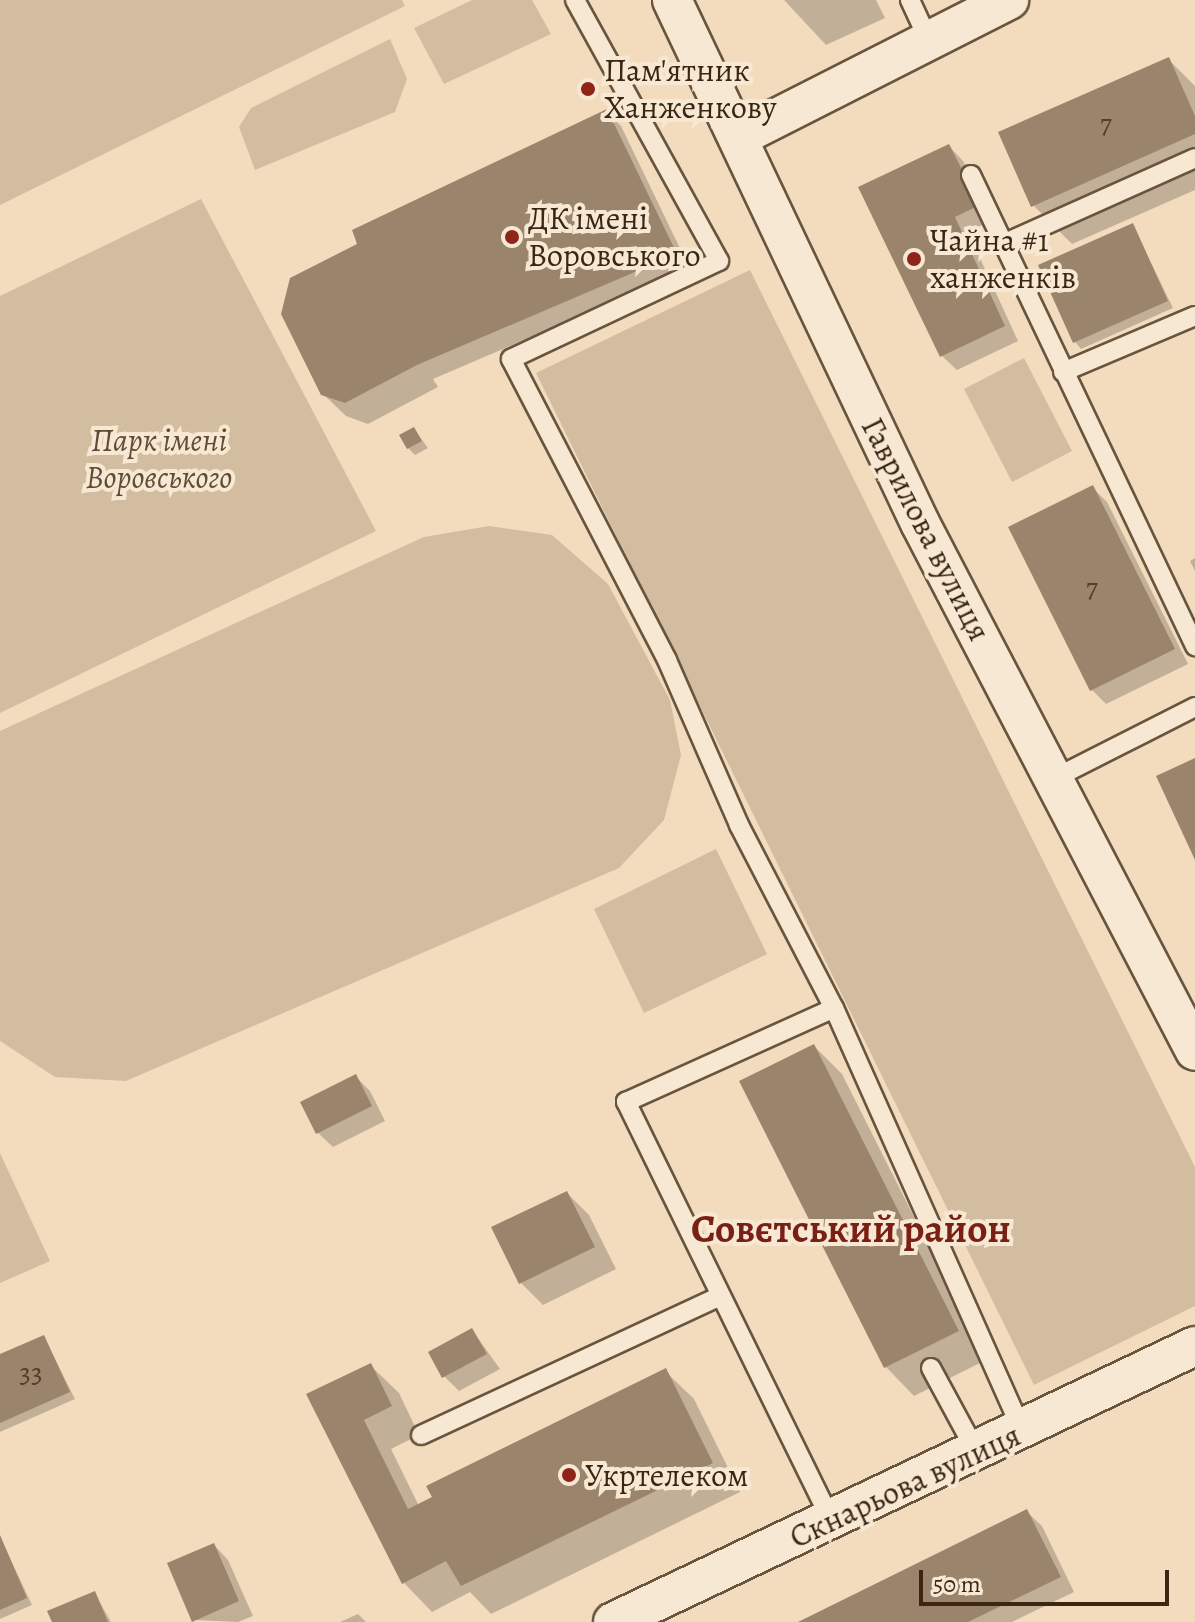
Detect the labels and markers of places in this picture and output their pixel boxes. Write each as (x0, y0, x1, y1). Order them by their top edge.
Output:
place label: Пам'ятник Ханженкову (604, 52, 777, 127)
marker: Пам'ятник Ханженкову (579, 80, 597, 98)
place label: ДК імені Воровського (528, 200, 701, 275)
place label: Чайна #1 ханженків (930, 222, 1076, 297)
marker: ДК імені Воровського (503, 228, 521, 246)
marker: Чайна #1 ханженків (905, 250, 923, 268)
place label: Укртелеком (585, 1456, 749, 1494)
marker: Укртелеком (560, 1466, 578, 1484)

